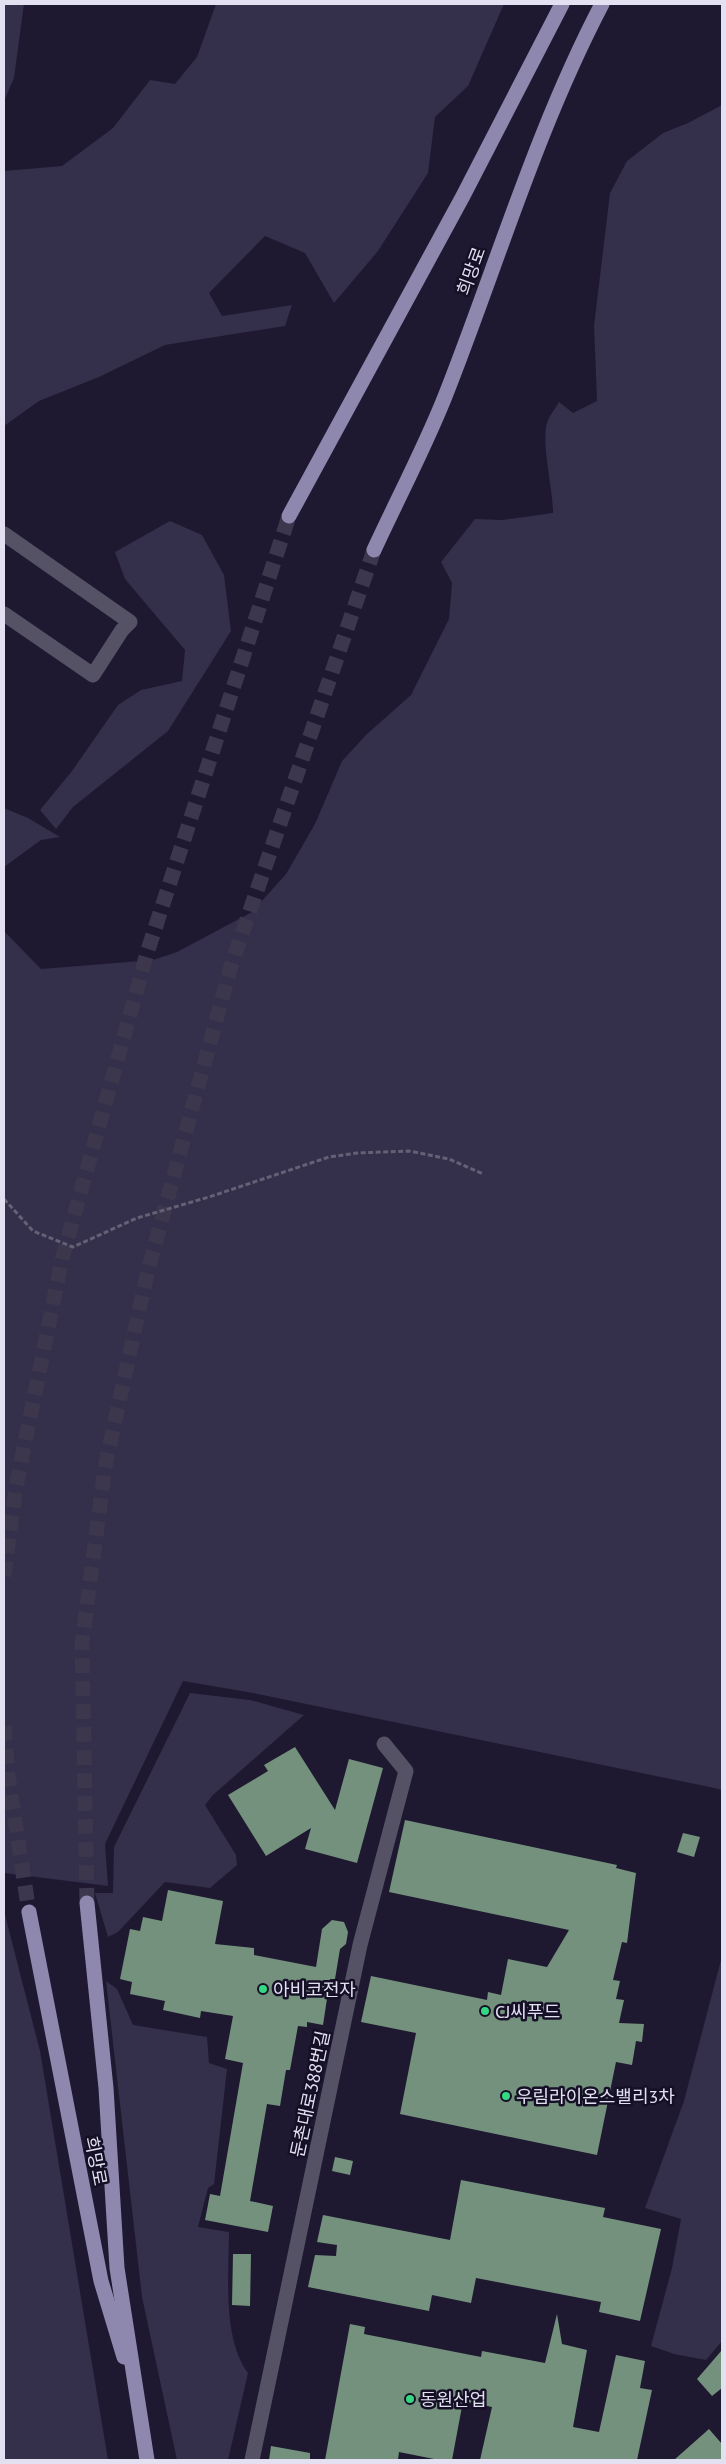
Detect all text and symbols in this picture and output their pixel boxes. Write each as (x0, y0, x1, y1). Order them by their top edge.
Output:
street label: 희망로 (452, 244, 490, 298)
place label: 아비코전자 (273, 1978, 356, 2001)
marker: 아비코전자 (257, 1983, 269, 1995)
place label: CJ씨푸드 (495, 2000, 560, 2023)
marker: CJ씨푸드 (479, 2005, 491, 2017)
street label: 둔촌대로388번길 (285, 2029, 335, 2159)
place label: 우림라이온스밸리3차 (516, 2085, 675, 2108)
marker: 우림라이온스밸리3차 (500, 2090, 512, 2102)
street label: 희망로 (80, 2134, 112, 2188)
place label: 동원산업 (420, 2388, 486, 2411)
marker: 동원산업 (404, 2393, 416, 2405)

